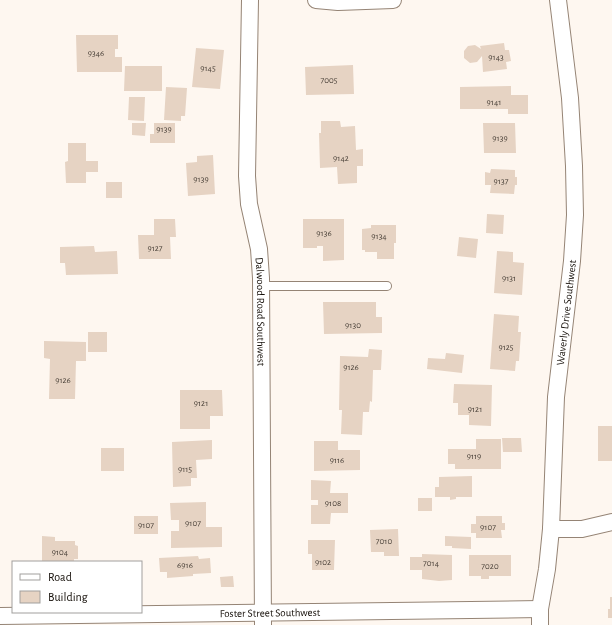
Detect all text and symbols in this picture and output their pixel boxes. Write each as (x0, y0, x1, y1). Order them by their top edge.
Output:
house number: 9346 (88, 49, 104, 58)
house number: 9143 (488, 53, 504, 62)
house number: 9145 (200, 64, 216, 73)
house number: 7005 (320, 76, 338, 85)
house number: 9141 (487, 98, 501, 107)
house number: 9139 (156, 125, 172, 134)
house number: 9139 (492, 134, 508, 143)
house number: 9142 (333, 154, 349, 163)
house number: 9139 (193, 175, 209, 184)
house number: 9137 (494, 177, 509, 186)
house number: 9136 (316, 229, 332, 238)
house number: 9134 (371, 232, 387, 241)
house number: 9127 (147, 244, 163, 253)
street label: Dalwood Road Southwest (254, 257, 267, 367)
street label: Waverly Drive Southwest (554, 259, 578, 366)
house number: 9131 (502, 274, 516, 283)
house number: 9130 (345, 321, 361, 330)
house number: 9125 (498, 343, 514, 352)
house number: 9126 (343, 363, 359, 372)
house number: 9126 (55, 376, 71, 385)
house number: 9121 (194, 399, 208, 408)
house number: 9121 (468, 405, 482, 414)
house number: 9119 (467, 452, 481, 461)
house number: 9116 (330, 456, 344, 465)
house number: 9115 (178, 465, 192, 474)
house number: 9108 (325, 499, 341, 508)
house number: 9107 (185, 519, 201, 528)
house number: 9107 (138, 521, 154, 530)
house number: 9107 (480, 523, 496, 532)
house number: 7010 (376, 537, 392, 546)
house number: 9104 (52, 548, 69, 557)
house number: 9102 (315, 558, 331, 567)
house number: 7014 (423, 559, 440, 568)
legend (12, 561, 142, 613)
house number: 6916 (177, 561, 193, 570)
house number: 7020 (481, 562, 499, 571)
text: Road (48, 571, 72, 583)
text: Building (48, 591, 88, 603)
street label: Foster Street Southwest (220, 606, 321, 619)

